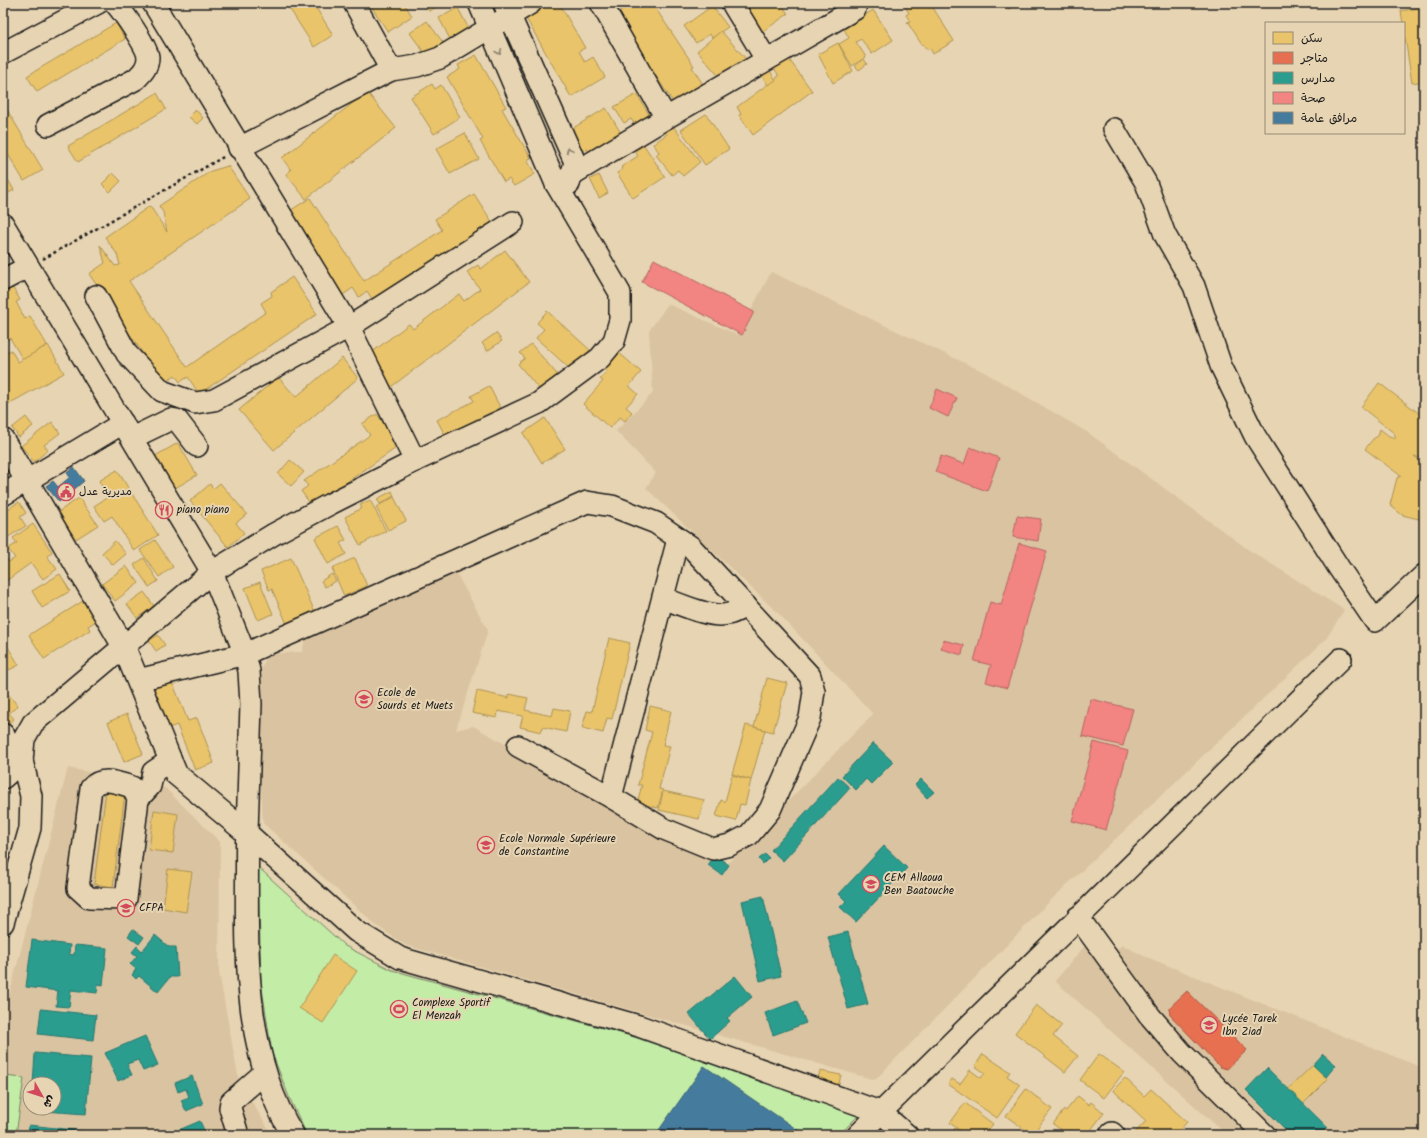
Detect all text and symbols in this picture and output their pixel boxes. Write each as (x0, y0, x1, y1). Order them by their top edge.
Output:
legend (1265, 22, 1405, 134)
text: سكن (1301, 29, 1323, 48)
one-way arrow (495, 48, 503, 55)
text: متاجر (1300, 49, 1328, 68)
text: مدارس (1301, 69, 1335, 88)
text: صحة (1301, 89, 1326, 108)
text: مرافق عامة (1301, 109, 1357, 128)
one-way arrow (566, 146, 574, 153)
public building icon: مديرية عدل (56, 482, 76, 502)
place label: مديرية عدل (79, 483, 132, 501)
restaurant icon: piano piano (154, 500, 174, 520)
place label: piano piano (176, 501, 229, 519)
place label: Ecole de Sourds et Muets (377, 684, 453, 715)
school or university icon: Ecole de Sourds et Muets (354, 689, 374, 709)
place label: Ecole Normale Supérieure de Constantine (499, 830, 616, 861)
school or university icon: Ecole Normale Supérieure de Constantine (476, 835, 496, 855)
place label: CEM Allaoua Ben Baatouche (884, 869, 954, 900)
school or university icon: CEM Allaoua Ben Baatouche (861, 874, 881, 894)
school or university icon: CFPA (116, 898, 136, 918)
place label: CFPA (139, 899, 164, 917)
place label: Complexe Sportif El Menzah (412, 994, 492, 1025)
sports icon: Complexe Sportif El Menzah (389, 999, 409, 1019)
place label: Lycée Tarek Ibn Ziad (1222, 1010, 1278, 1041)
school or university icon: Lycée Tarek Ibn Ziad (1199, 1015, 1219, 1035)
north arrow (22, 1076, 62, 1116)
text: ش (38, 1091, 60, 1112)

